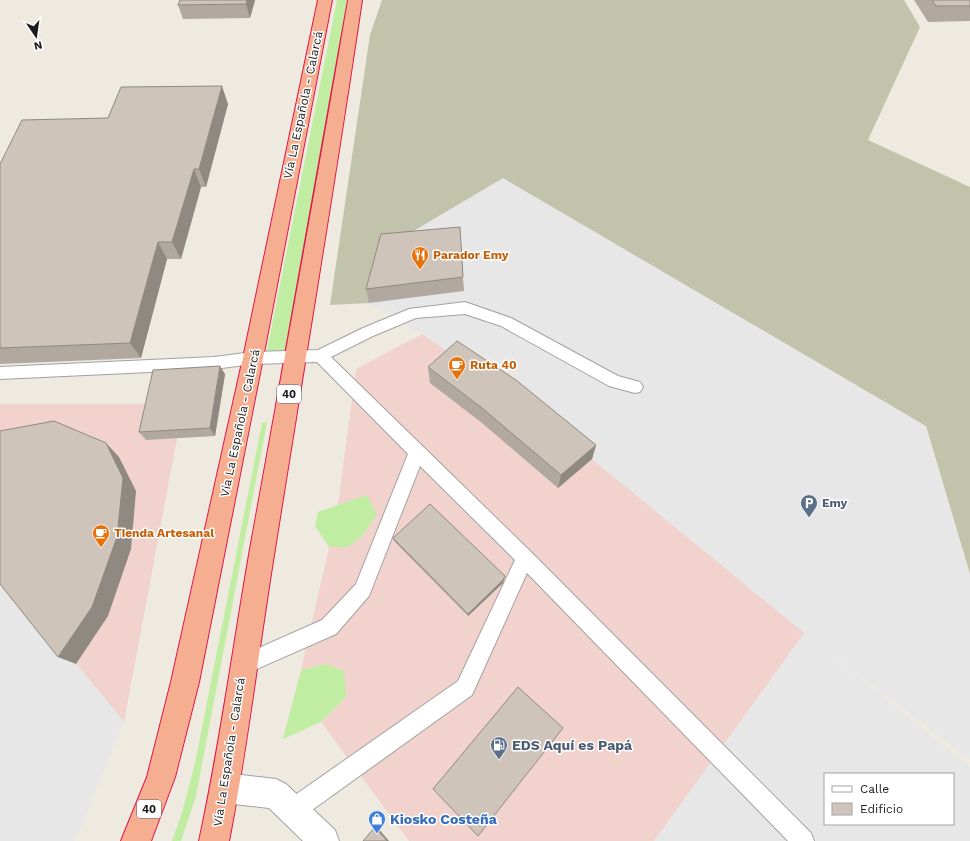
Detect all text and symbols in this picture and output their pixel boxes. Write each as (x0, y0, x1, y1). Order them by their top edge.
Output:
north arrow (16, 16, 56, 56)
street label: Vía La Española - Calarcá (281, 30, 326, 180)
text: N (33, 38, 44, 53)
restaurant icon: Parador Emy (410, 245, 430, 270)
place label: Parador Emy (433, 248, 509, 262)
street label: Vía La Española - Calarcá (218, 348, 263, 498)
cafe icon: Ruta 40 (447, 355, 467, 380)
place label: Ruta 40 (470, 358, 517, 372)
road number: 40 (277, 385, 301, 403)
parking icon: Emy (799, 493, 819, 518)
place label: Emy (822, 496, 848, 510)
cafe icon: Tienda Artesanal (91, 523, 111, 548)
place label: Tienda Artesanal (114, 526, 214, 540)
street label: Vía La Española - Calarcá (210, 676, 248, 827)
fuel station icon: EDS Aquí es Papá (489, 735, 509, 760)
place label: EDS Aquí es Papá (512, 737, 633, 753)
legend (824, 773, 954, 825)
text: Calle (860, 782, 889, 796)
road number: 40 (137, 800, 161, 818)
text: Edificio (860, 802, 903, 816)
shop icon: Kiosko Costeña (367, 809, 387, 834)
place label: Kiosko Costeña (390, 811, 498, 827)

